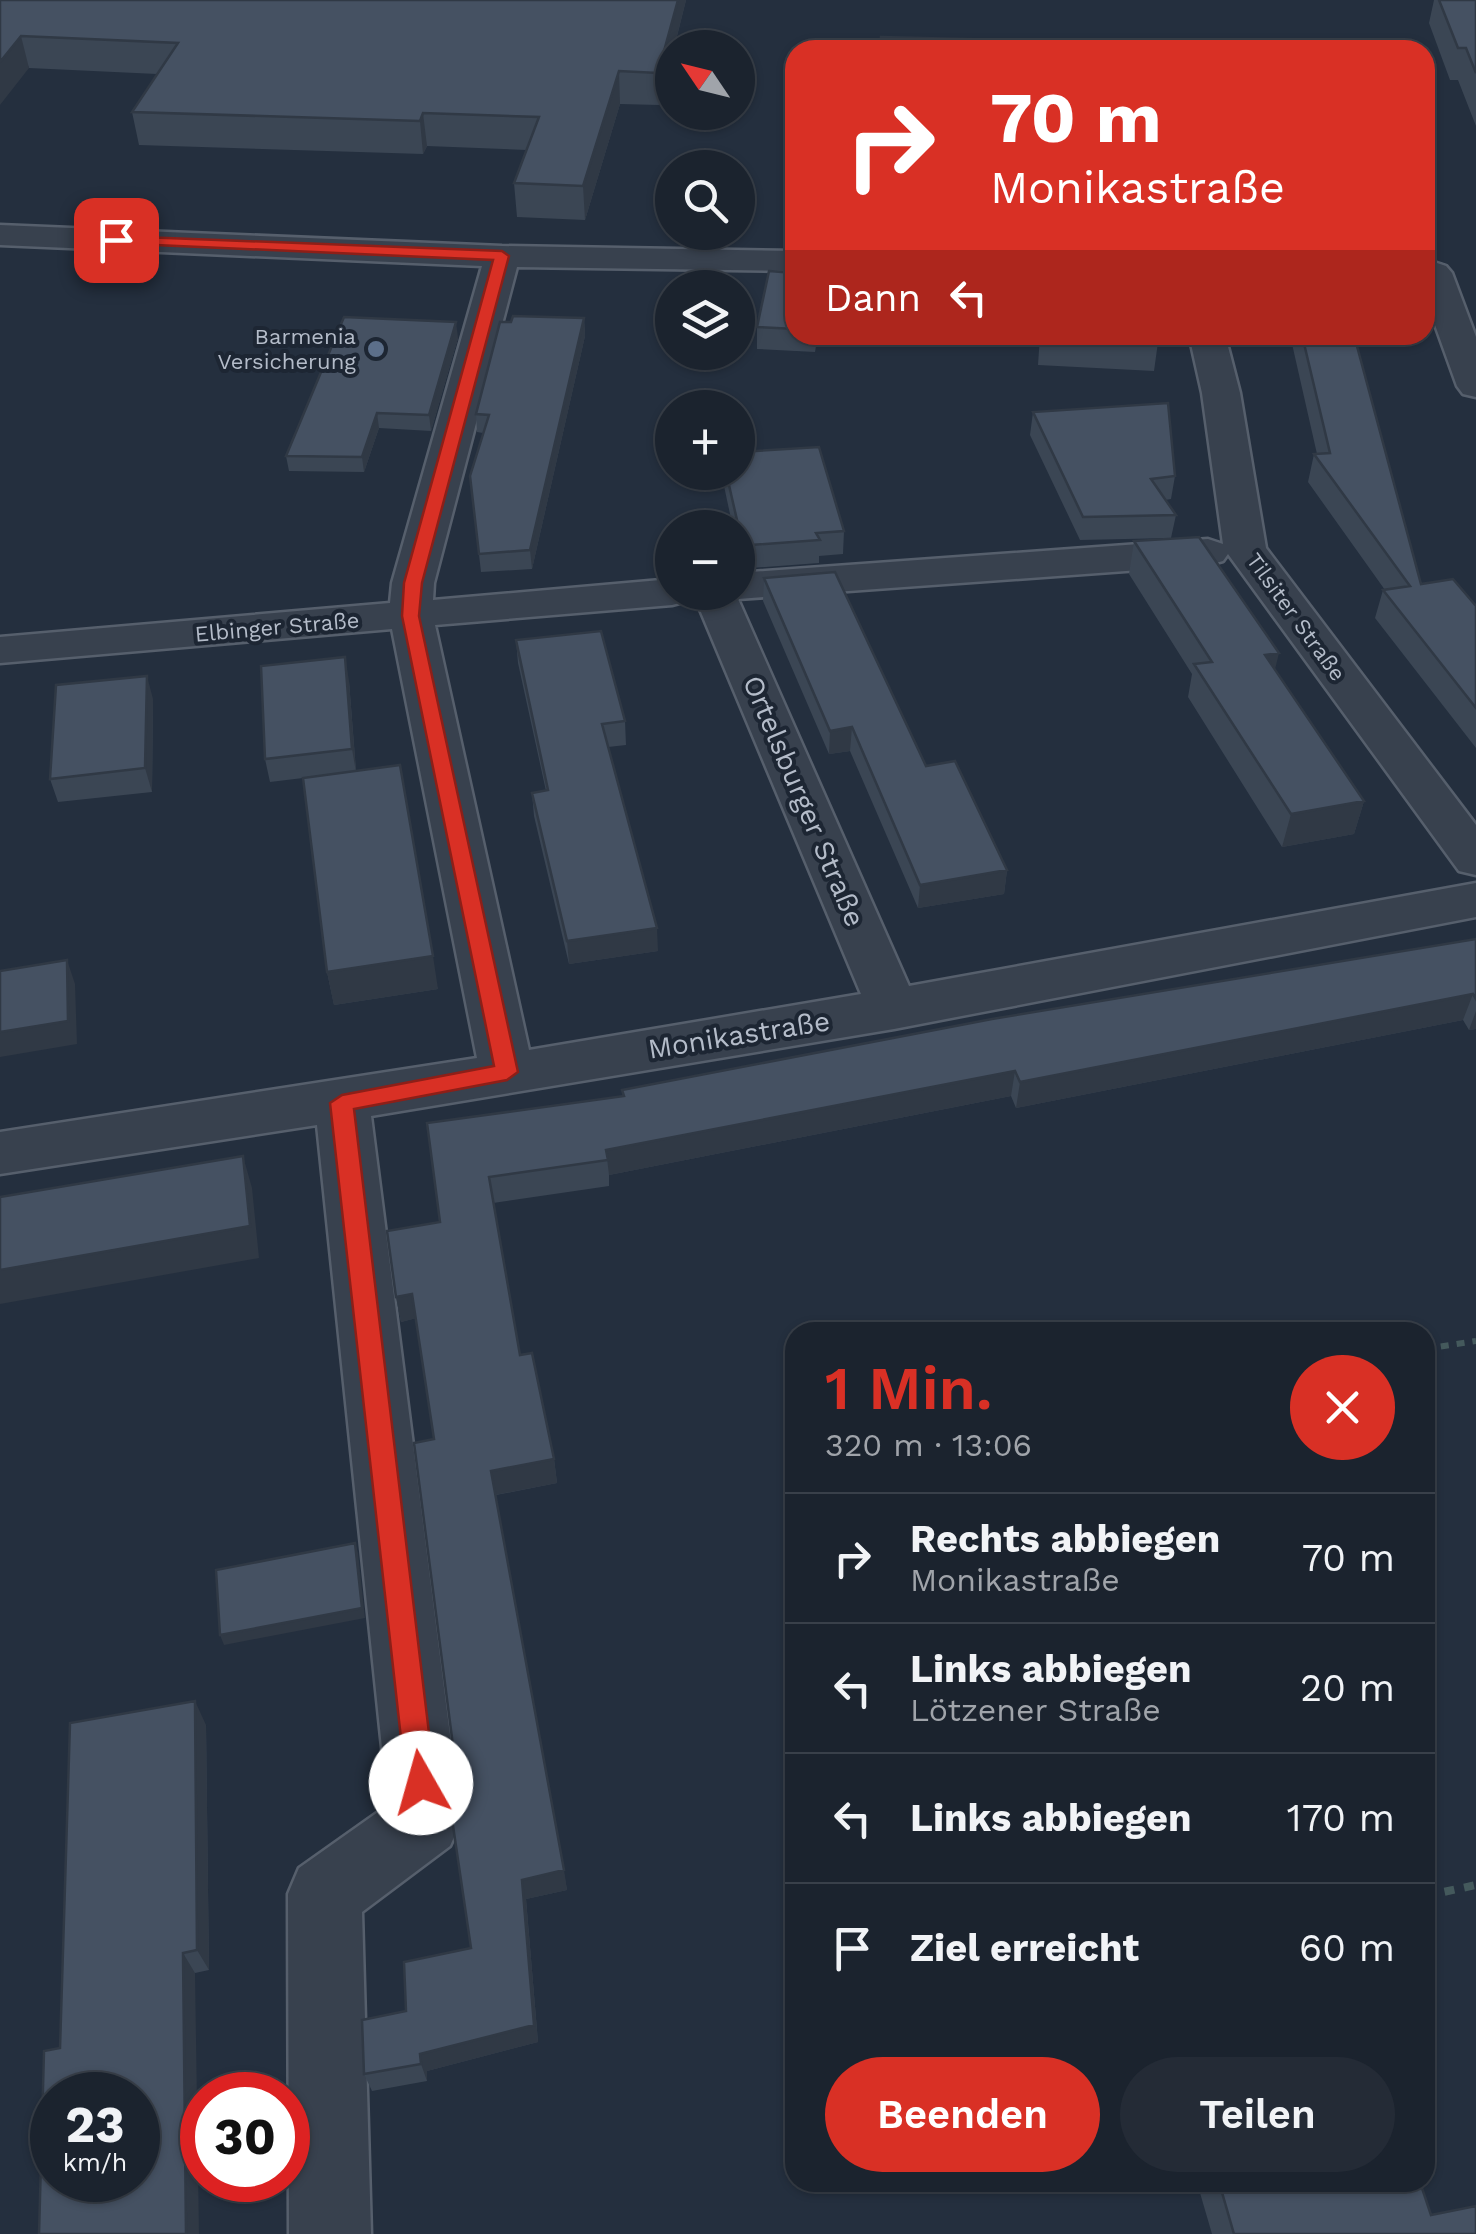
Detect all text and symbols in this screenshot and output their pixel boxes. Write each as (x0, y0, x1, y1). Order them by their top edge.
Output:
north arrow (655, 30, 755, 130)
map controls (655, 30, 755, 610)
text: 70 m (990, 77, 1162, 159)
icon: right (825, 80, 955, 210)
button: search (655, 150, 755, 250)
text: Monikastraße (990, 161, 1285, 214)
pin (74, 198, 159, 283)
icon: arrive (89, 213, 144, 268)
button: layers (655, 270, 755, 370)
icon: left (941, 270, 996, 325)
text: Dann (825, 276, 921, 320)
place label: Barmenia Versicherung (218, 324, 356, 374)
marker: Barmenia Versicherung (365, 338, 387, 360)
button: + (655, 390, 755, 490)
button: − (655, 510, 755, 610)
street label: Tilsiter Straße (1241, 548, 1351, 686)
street label: Elbinger Straße (194, 607, 360, 647)
street label: Ortelsburger Straße (736, 671, 872, 931)
street label: Monikastraße (646, 1004, 832, 1066)
text: 1 Min. (825, 1353, 993, 1424)
button: close (1290, 1355, 1395, 1460)
text: 320 m · 13:06 (825, 1426, 1032, 1464)
text: Rechts abbiegen (910, 1517, 1220, 1561)
icon: right (825, 1531, 880, 1586)
text: 70 m (1302, 1536, 1395, 1580)
text: Monikastraße (910, 1561, 1120, 1599)
text: Links abbiegen (910, 1647, 1192, 1691)
icon: left (825, 1661, 880, 1716)
text: 20 m (1300, 1666, 1395, 1710)
text: Lötzener Straße (910, 1691, 1161, 1729)
position arrow (369, 1731, 473, 1835)
icon: left (825, 1791, 880, 1846)
text: Links abbiegen (910, 1796, 1192, 1840)
text: 170 m (1287, 1796, 1395, 1840)
icon: arrive (825, 1921, 880, 1976)
text: Ziel erreicht (910, 1926, 1139, 1970)
text: 60 m (1299, 1926, 1395, 1970)
button: Beenden (825, 2057, 1100, 2172)
button: Teilen (1120, 2057, 1395, 2172)
speed limit sign: 30 (180, 2072, 310, 2202)
text: 23 (65, 2095, 125, 2154)
text: km/h (63, 2148, 127, 2177)

